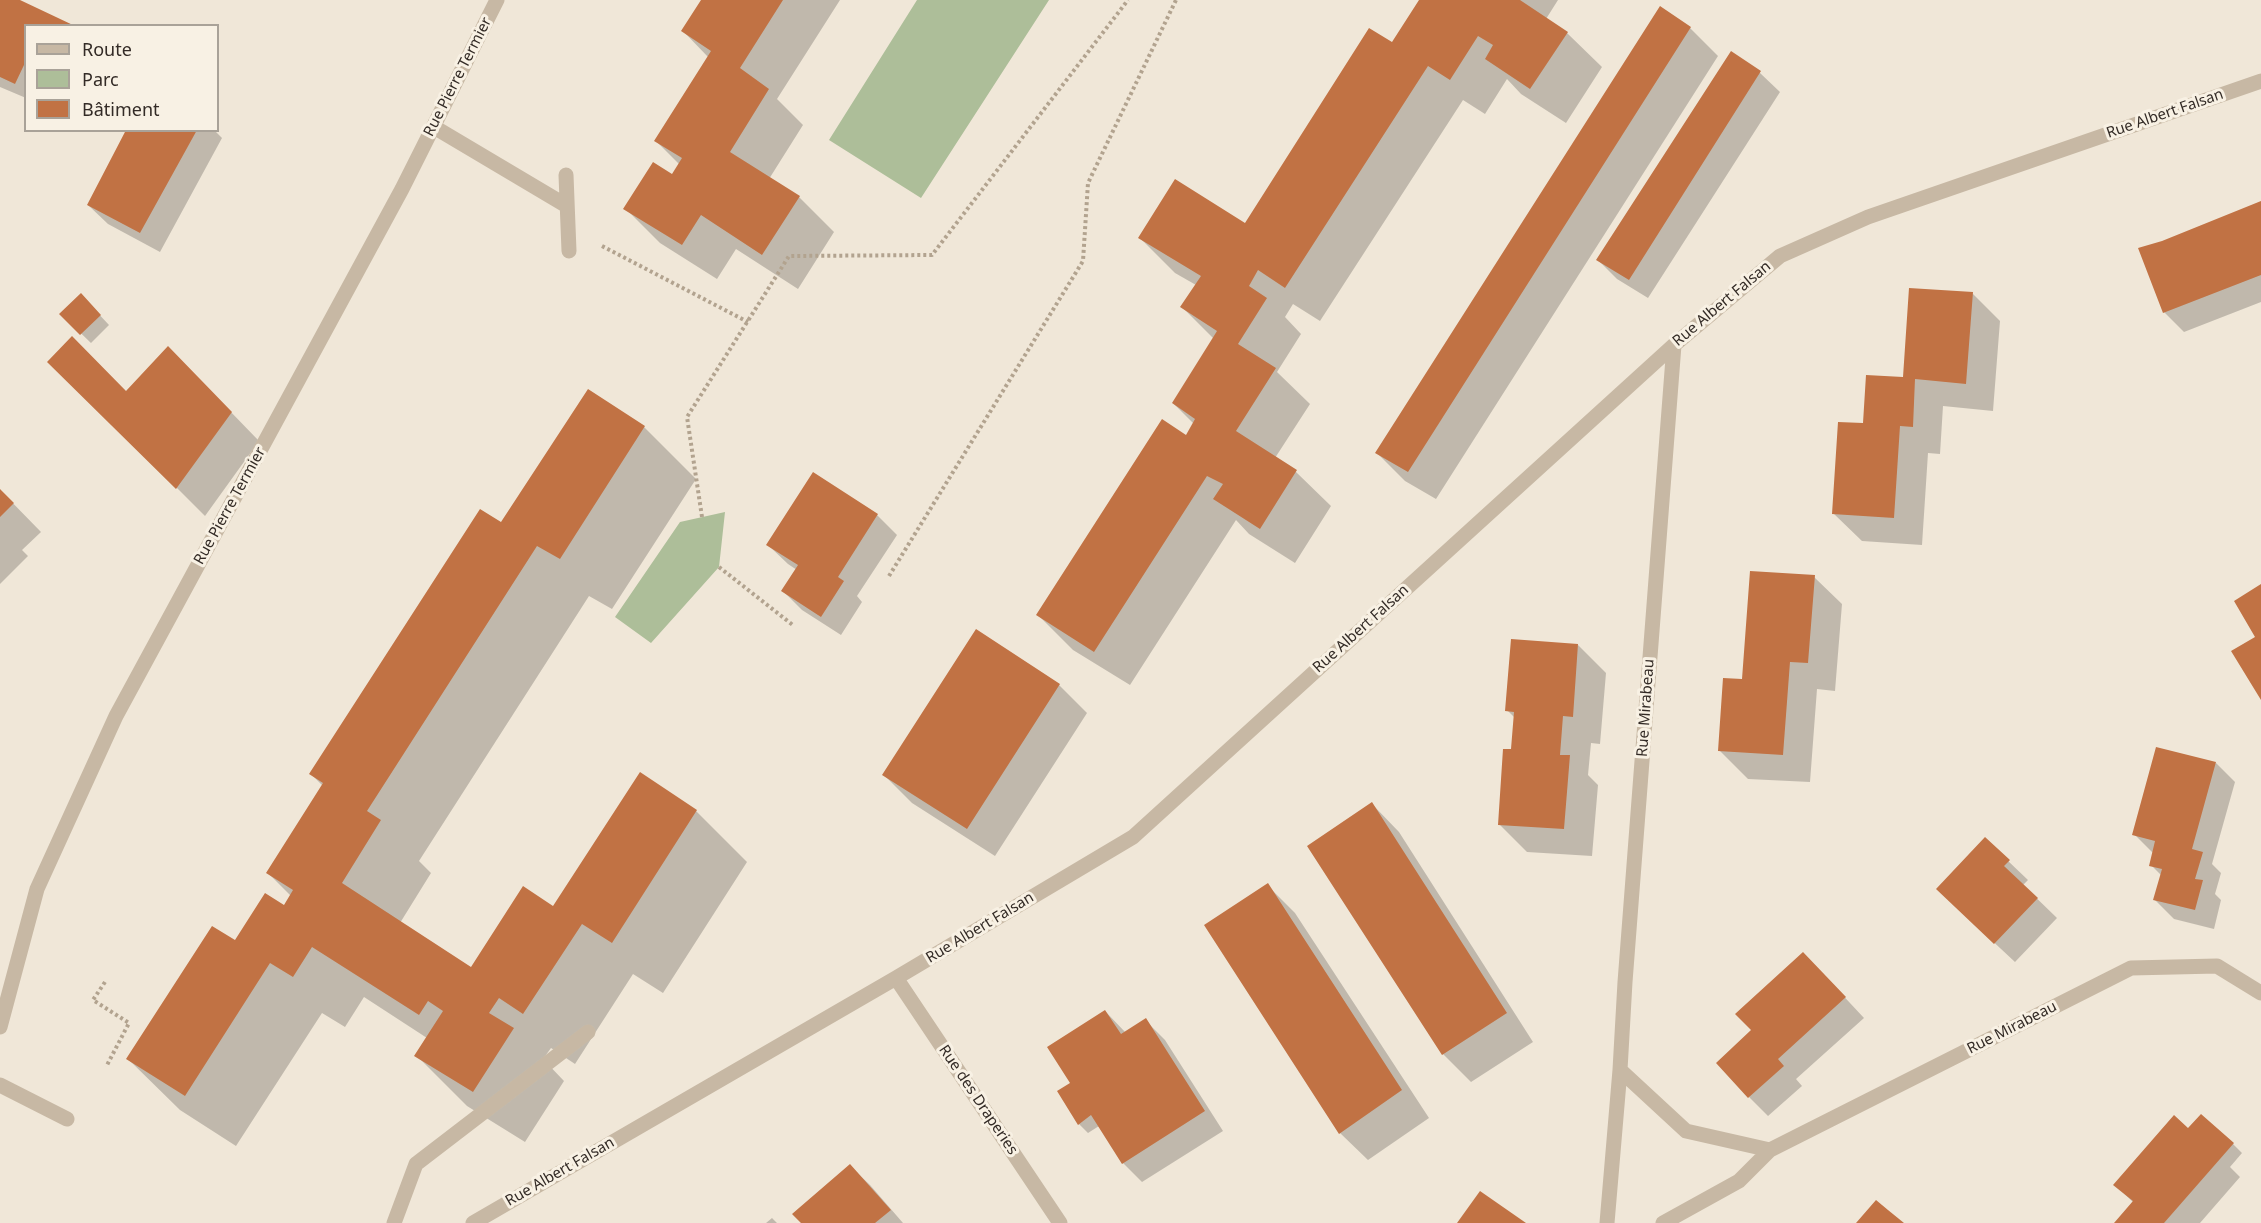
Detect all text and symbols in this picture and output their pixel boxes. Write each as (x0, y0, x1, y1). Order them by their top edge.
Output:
street label: Rue Pierre Termier (420, 14, 496, 140)
legend (24, 24, 219, 132)
text: Route (82, 37, 132, 61)
text: Parc (82, 67, 119, 91)
street label: Rue Albert Falsan (2104, 86, 2226, 142)
text: Bâtiment (82, 97, 160, 121)
street label: Rue Albert Falsan (1669, 258, 1775, 350)
street label: Rue Pierre Termier (190, 444, 270, 568)
street label: Rue Albert Falsan (1309, 581, 1413, 677)
street label: Rue Mirabeau (1634, 658, 1658, 758)
street label: Rue Albert Falsan (923, 889, 1037, 967)
street label: Rue Mirabeau (1964, 998, 2060, 1058)
street label: Rue des Draperies (935, 1042, 1021, 1158)
street label: Rue Albert Falsan (502, 1134, 618, 1210)

